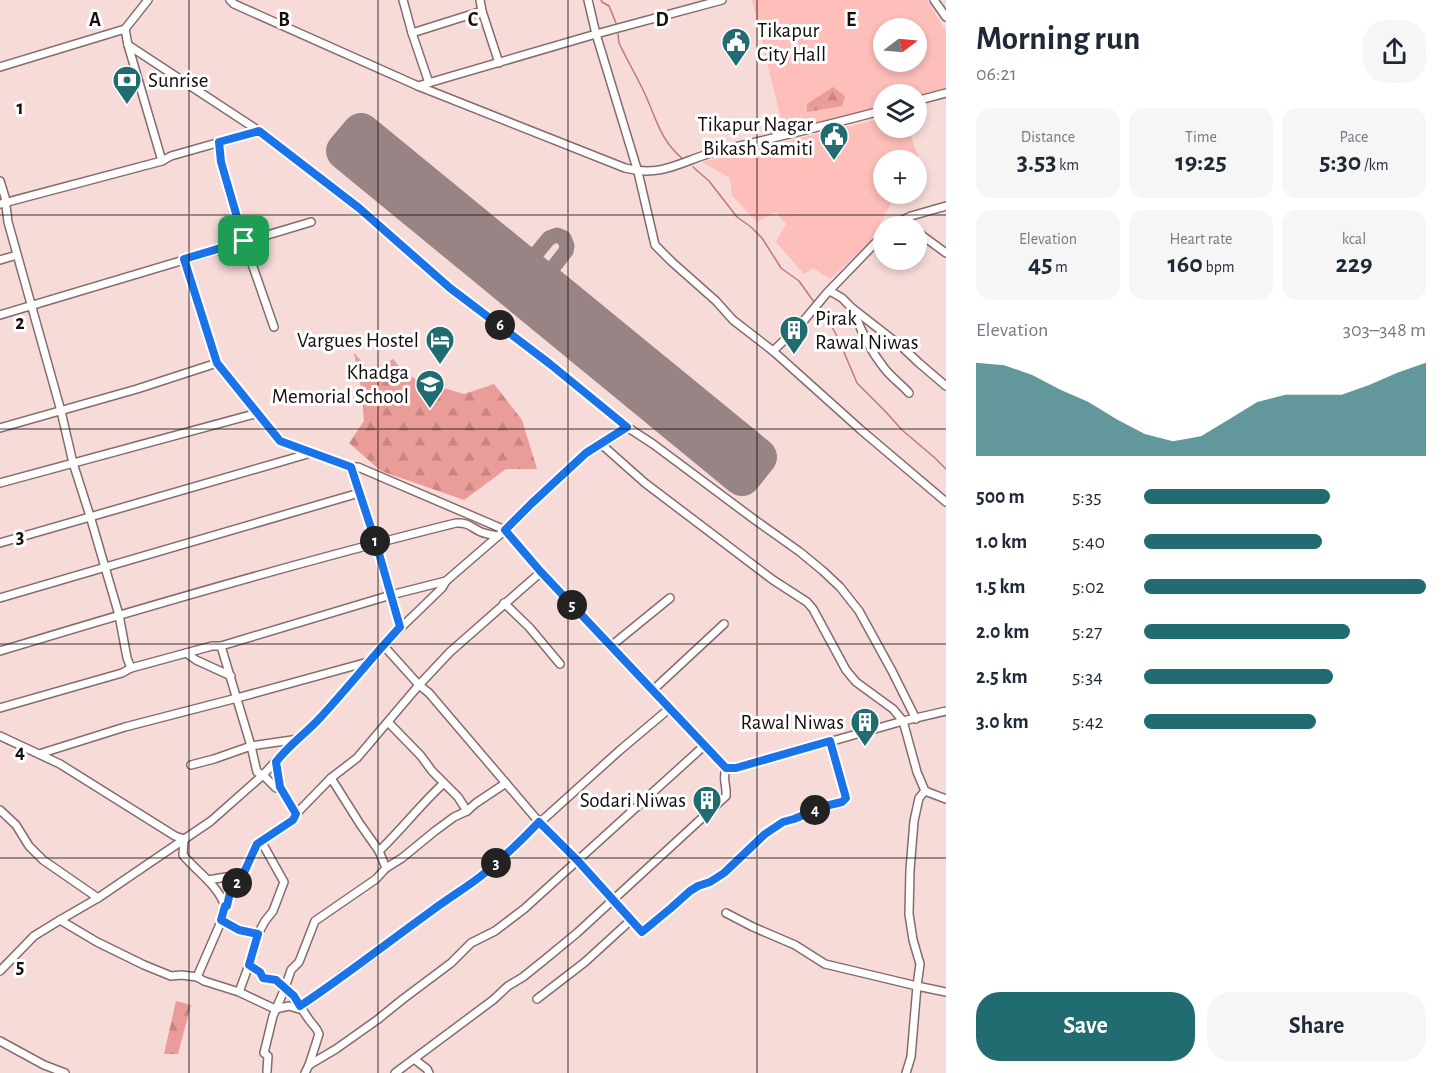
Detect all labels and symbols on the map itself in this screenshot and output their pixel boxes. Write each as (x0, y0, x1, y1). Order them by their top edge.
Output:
text: A (89, 10, 101, 30)
text: B (278, 10, 290, 30)
text: C (468, 10, 479, 30)
text: D (655, 10, 669, 30)
text: E (846, 10, 856, 30)
north arrow (873, 18, 927, 72)
place label: Tikapur City Hall (757, 20, 826, 65)
public building icon: Tikapur City Hall (720, 26, 752, 68)
bank icon: Sunrise (111, 64, 143, 106)
place label: Sunrise (148, 70, 208, 91)
text: 1 (16, 98, 24, 118)
place label: Tikapur Nagar Bikash Samiti (697, 114, 813, 159)
public building icon: Tikapur Nagar Bikash Samiti (818, 120, 850, 162)
pin (218, 215, 269, 266)
place label: Pirak Rawal Niwas (815, 308, 919, 353)
pin: 6 (485, 310, 515, 340)
text: 2 (15, 313, 25, 333)
building icon: Pirak Rawal Niwas (778, 314, 810, 356)
hotel icon: Vargues Hostel (424, 324, 456, 366)
place label: Vargues Hostel (297, 330, 419, 351)
place label: Khadga Memorial School (272, 362, 409, 407)
school or university icon: Khadga Memorial School (414, 368, 446, 410)
pin: 1 (360, 526, 390, 556)
text: 3 (16, 527, 24, 547)
pin: 5 (557, 590, 587, 620)
building icon: Rawal Niwas (849, 706, 881, 748)
place label: Rawal Niwas (740, 712, 844, 733)
text: 4 (15, 742, 25, 762)
building icon: Sodari Niwas (691, 784, 723, 826)
place label: Sodari Niwas (580, 790, 686, 811)
pin: 4 (800, 795, 830, 825)
pin: 3 (481, 848, 511, 878)
pin: 2 (222, 868, 252, 898)
text: 5 (16, 957, 24, 977)

